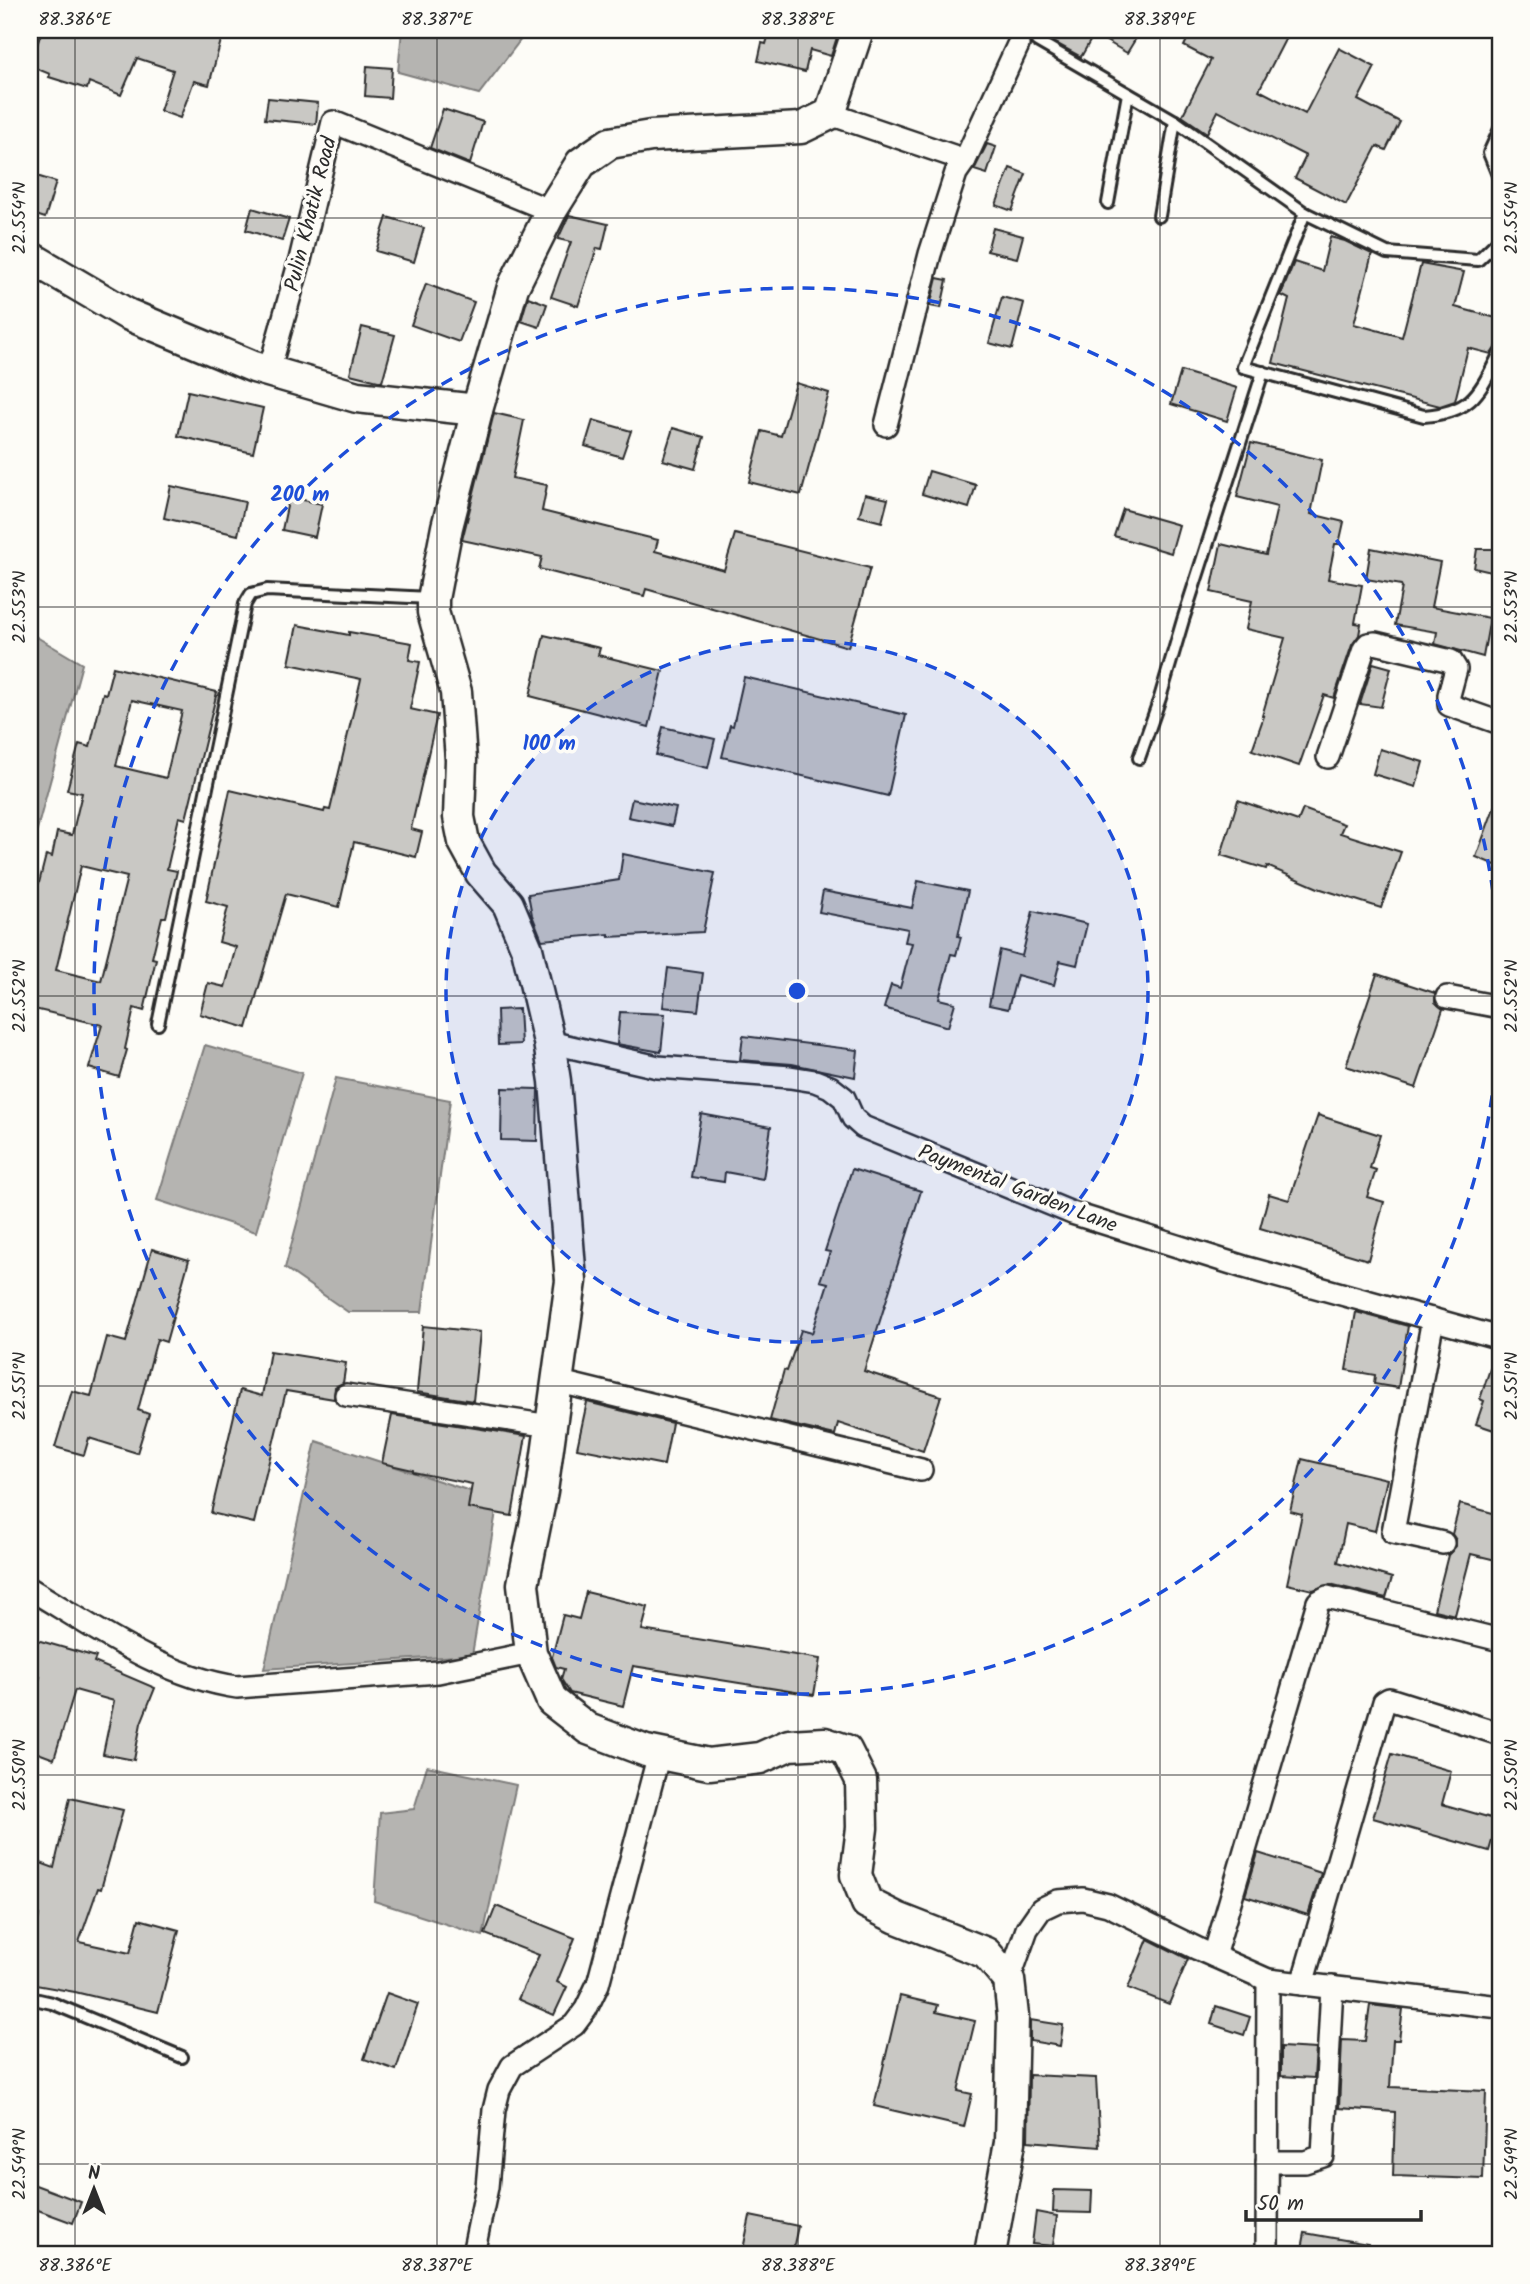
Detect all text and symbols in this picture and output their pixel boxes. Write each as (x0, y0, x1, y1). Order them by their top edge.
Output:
text: 88.386°E (38, 6, 112, 35)
text: 88.387°E (401, 6, 473, 35)
text: 88.388°E (761, 6, 836, 35)
text: 88.389°E (1124, 6, 1197, 35)
street label: Pulin Khatik Road (276, 133, 347, 295)
text: 22.554°N (6, 182, 35, 254)
text: 22.554°N (1498, 182, 1527, 254)
text: 200 m (270, 479, 330, 512)
text: 22.553°N (6, 570, 35, 644)
text: 22.553°N (1498, 570, 1527, 644)
text: 100 m (522, 728, 576, 761)
text: 22.552°N (6, 959, 35, 1033)
text: 22.552°N (1498, 959, 1527, 1033)
centre of rings (785, 979, 809, 1003)
street label: Paymental Garden Lane (913, 1136, 1122, 1243)
text: 22.551°N (6, 1352, 35, 1420)
text: 22.551°N (1498, 1352, 1527, 1420)
text: 22.550°N (6, 1739, 35, 1811)
text: 22.550°N (1498, 1739, 1527, 1811)
text: 22.549°N (6, 2128, 35, 2200)
text: 22.549°N (1498, 2128, 1527, 2200)
north arrow (60, 2154, 130, 2224)
text: N (88, 2159, 100, 2189)
scale bar (1246, 2179, 1422, 2223)
text: 50 m (1257, 2188, 1304, 2221)
text: 88.386°E (38, 2252, 112, 2281)
text: 88.387°E (401, 2252, 473, 2281)
text: 88.388°E (761, 2252, 836, 2281)
text: 88.389°E (1124, 2252, 1197, 2281)

